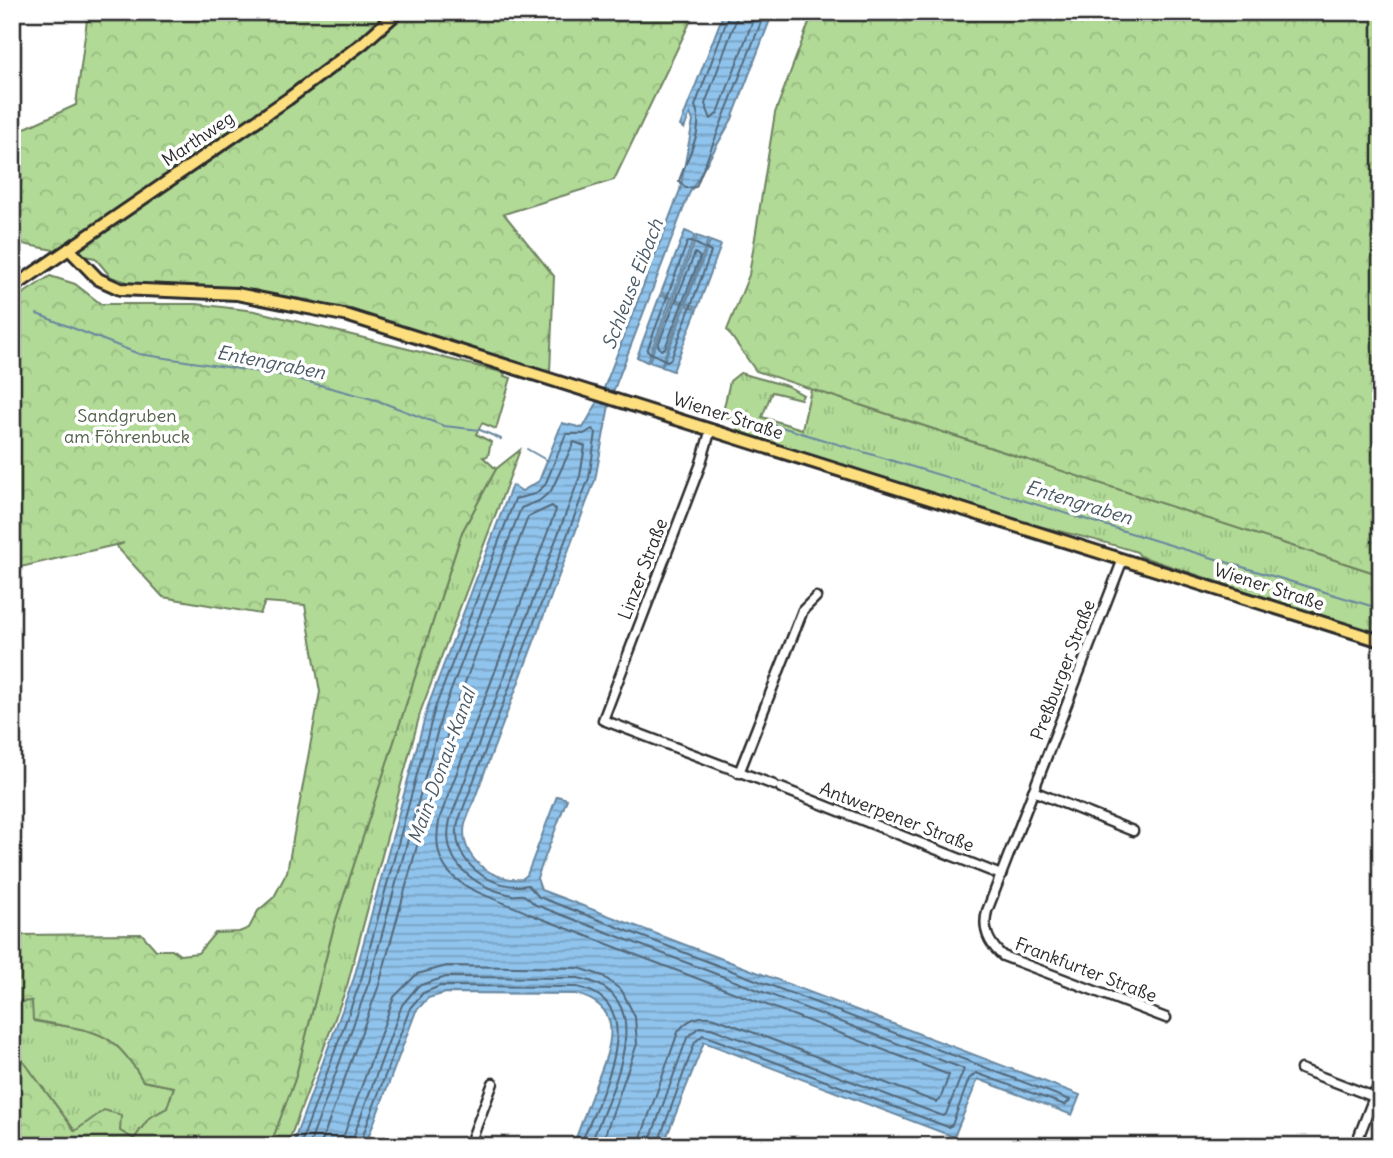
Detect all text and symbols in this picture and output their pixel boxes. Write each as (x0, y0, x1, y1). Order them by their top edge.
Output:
street label: Marthweg (157, 106, 238, 171)
water label: Schleuse Eibach (596, 215, 668, 352)
water label: Entengraben (215, 340, 328, 384)
street label: Wiener Straße (670, 387, 786, 444)
park label: Sandgruben am Föhrenbuck (64, 404, 190, 448)
water label: Entengraben (1023, 474, 1136, 530)
street label: Linzer Straße (613, 515, 672, 623)
street label: Wiener Straße (1211, 558, 1327, 615)
street label: Preßburger Straße (1025, 596, 1100, 743)
water label: Main-Donau-Kanal (402, 683, 481, 847)
street label: Antwerpener Straße (817, 777, 978, 857)
street label: Frankfurter Straße (1012, 932, 1160, 1007)

